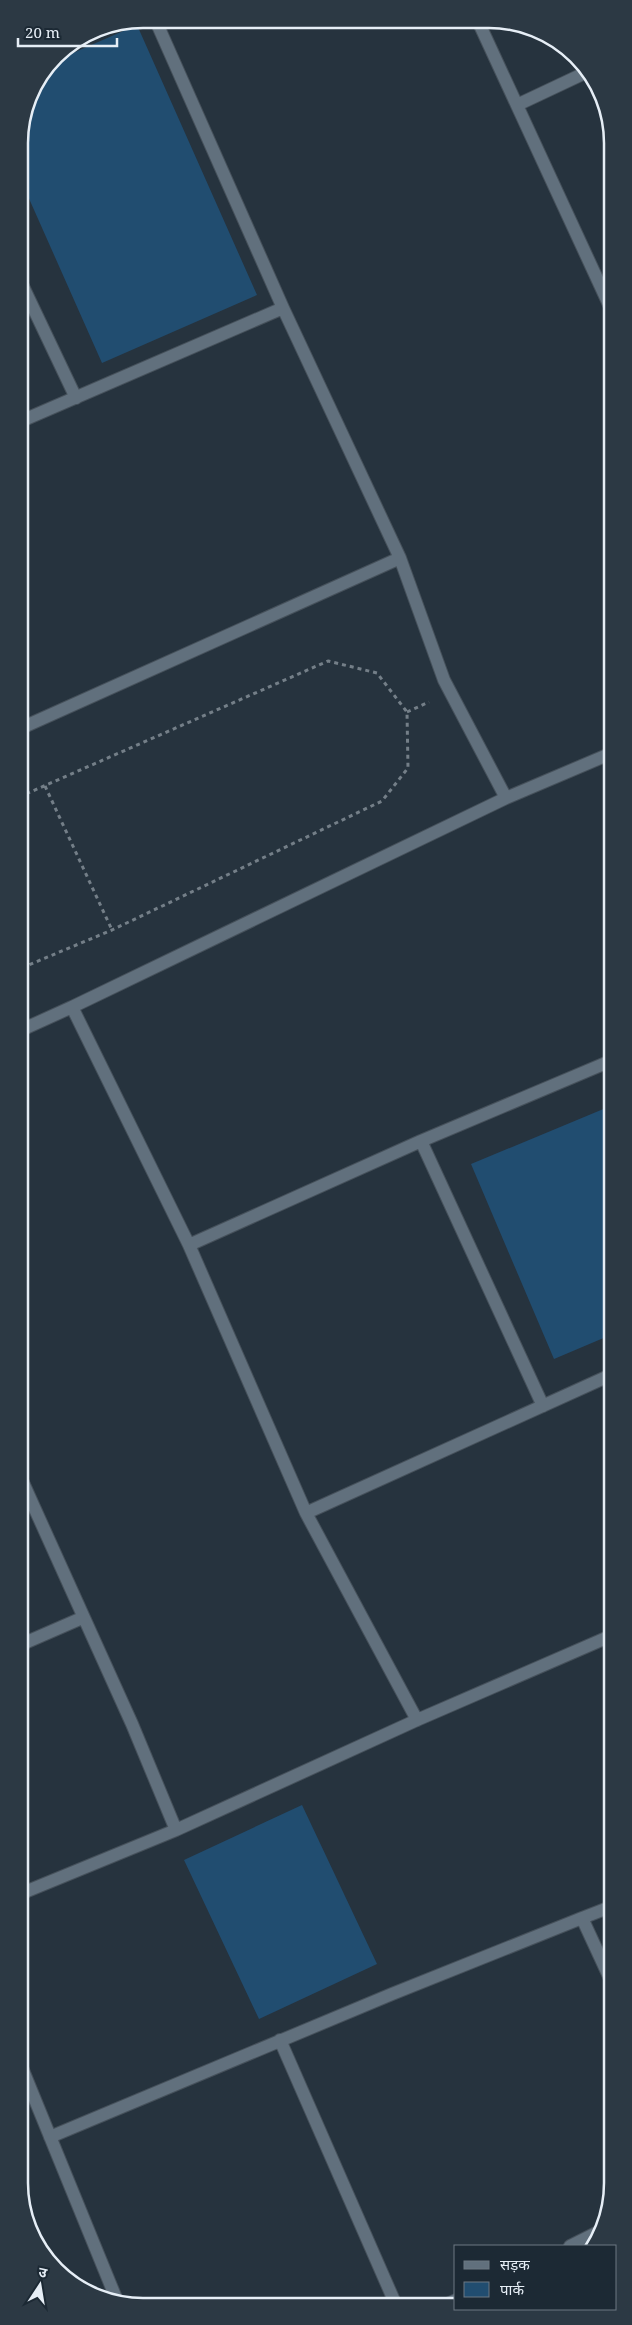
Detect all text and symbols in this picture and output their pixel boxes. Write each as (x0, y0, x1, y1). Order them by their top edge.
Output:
scale bar (18, 15, 116, 47)
text: 20 m (25, 22, 60, 42)
legend (454, 2245, 617, 2310)
text: सड़क (500, 2254, 530, 2274)
north arrow (15, 2260, 65, 2310)
text: उ (37, 2262, 50, 2282)
text: पार्क (500, 2279, 524, 2299)

